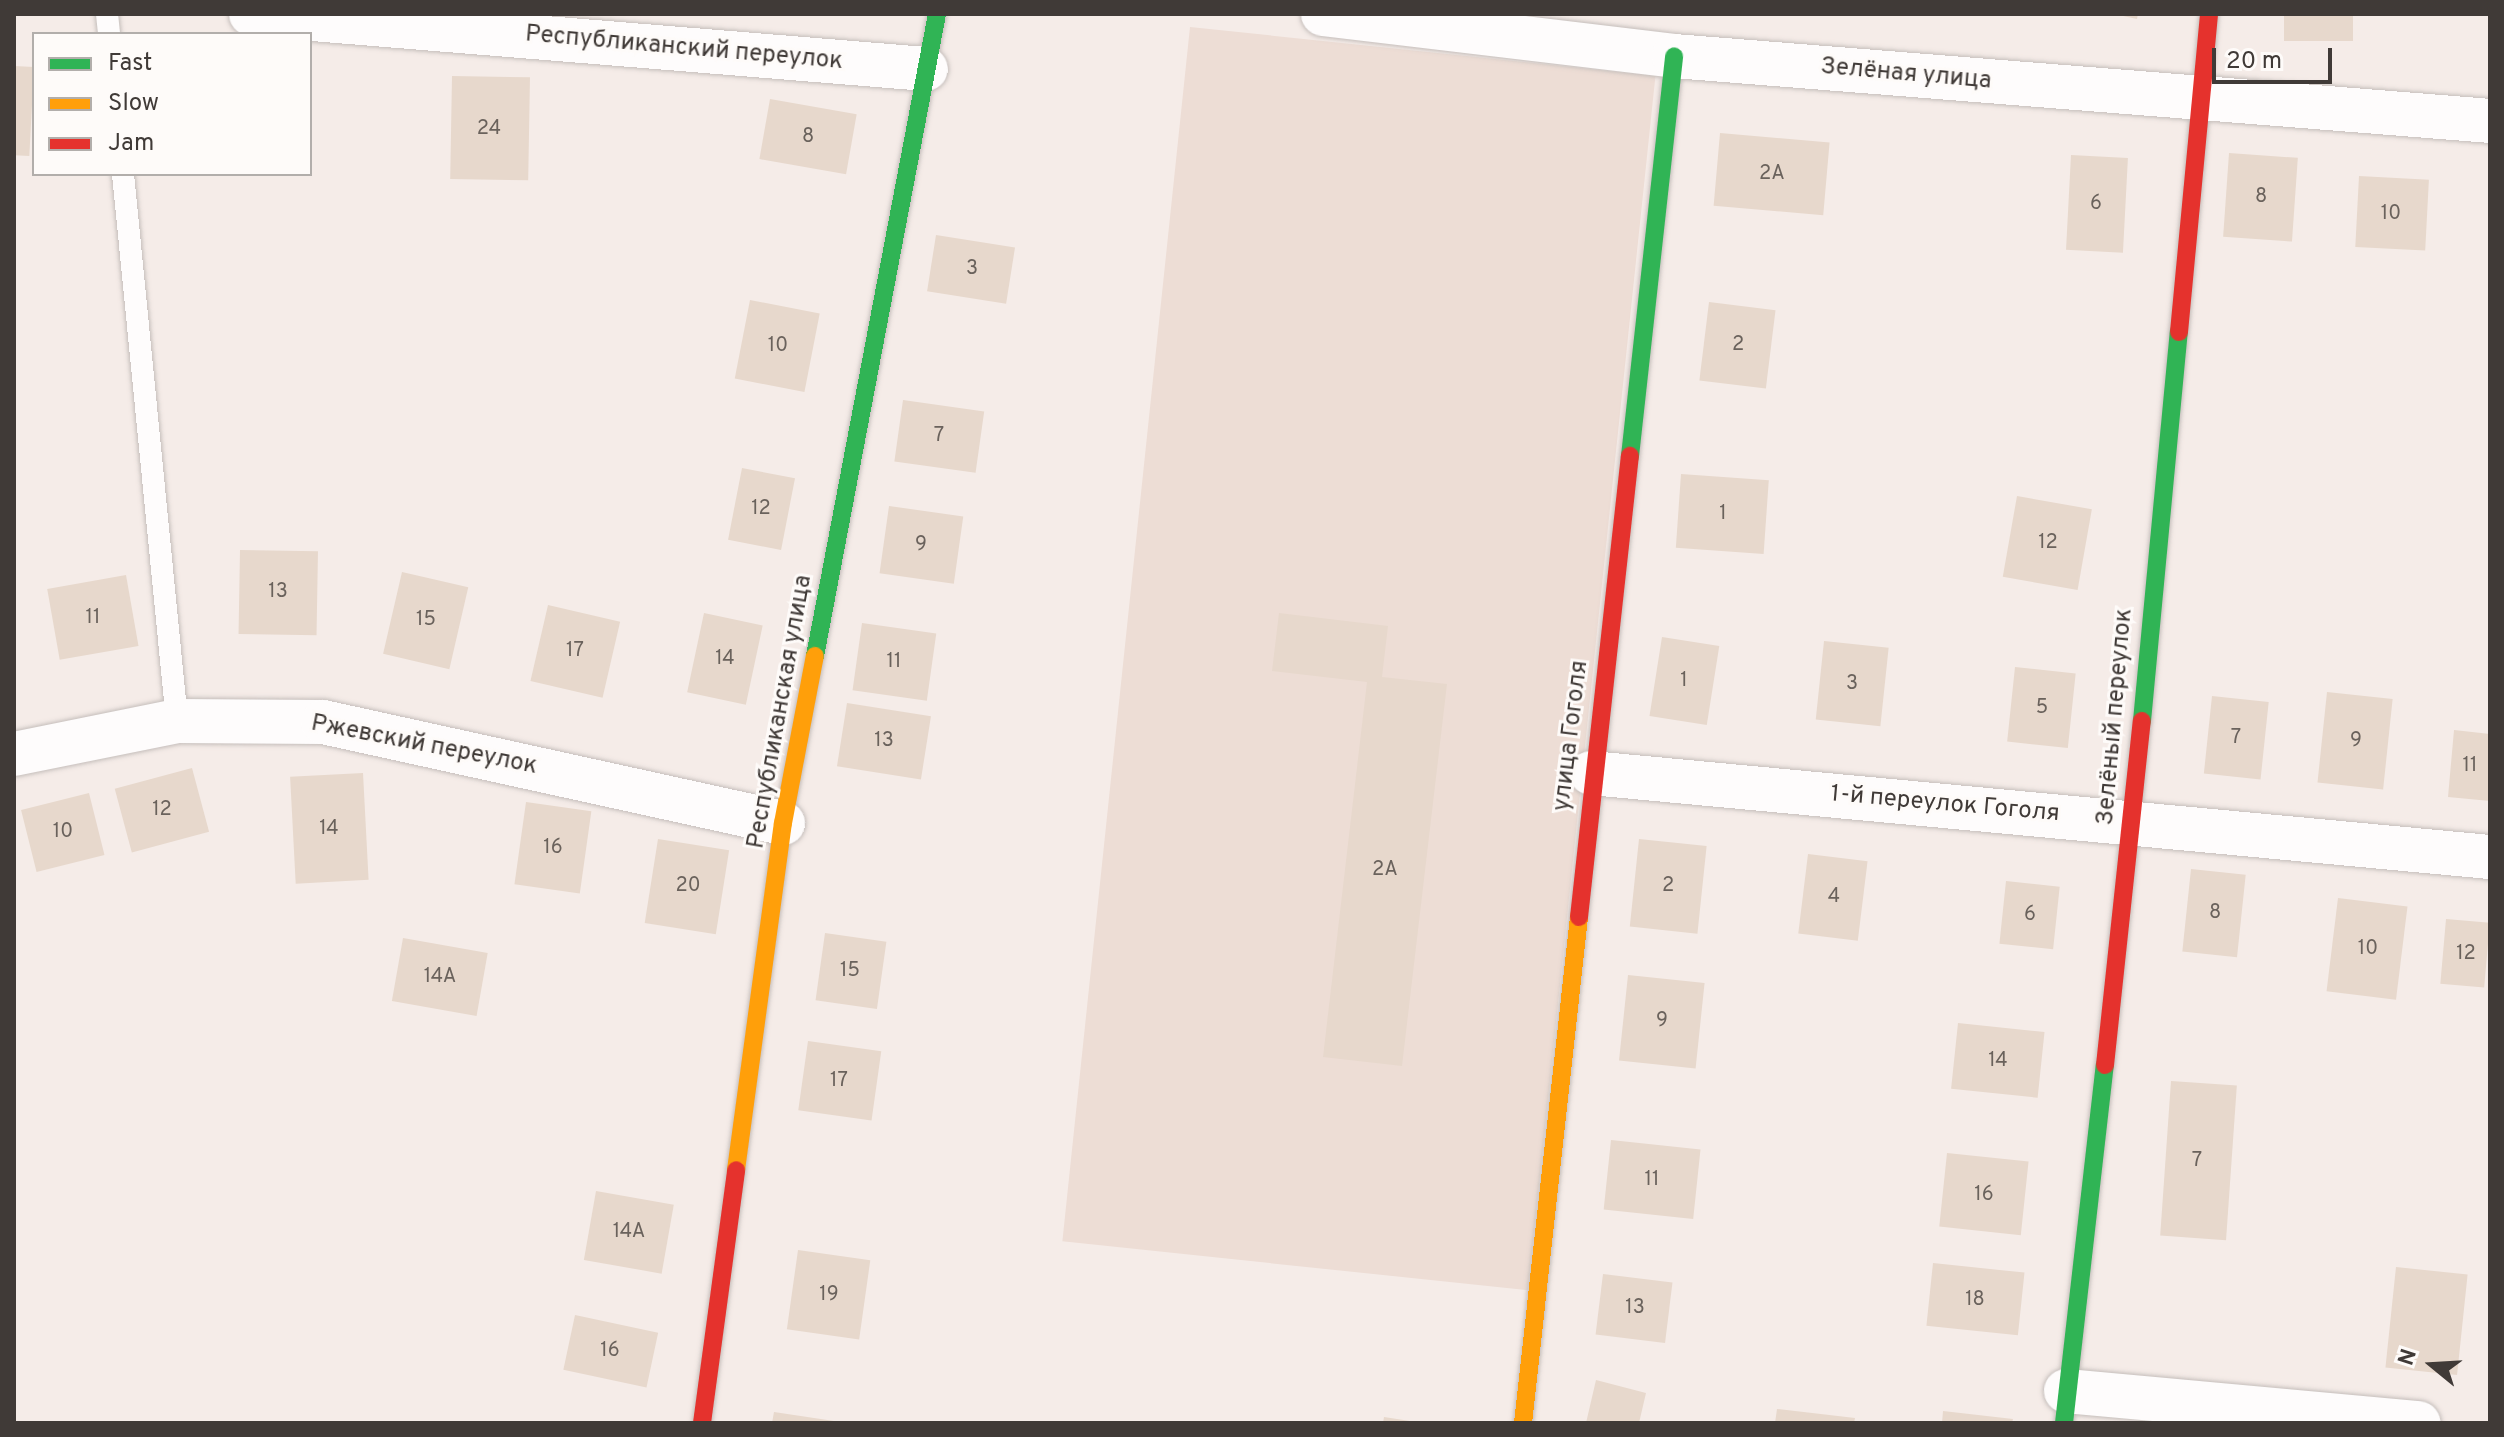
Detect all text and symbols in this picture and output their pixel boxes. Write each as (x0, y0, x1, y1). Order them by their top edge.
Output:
street label: Республиканский переулок (524, 21, 844, 77)
legend (32, 32, 312, 176)
scale bar (2216, 32, 2336, 82)
text: 20 m (2226, 47, 2282, 77)
text: Fast (108, 49, 152, 79)
street label: Зелёная улица (1819, 53, 1993, 97)
text: Slow (108, 89, 159, 119)
house number: 24 (477, 117, 501, 141)
house number: 8 (802, 125, 814, 149)
text: Jam (108, 129, 154, 159)
house number: 2А (1759, 162, 1785, 186)
house number: 8 (2255, 185, 2267, 209)
house number: 6 (2090, 192, 2102, 216)
house number: 10 (2381, 202, 2401, 226)
house number: 3 (966, 257, 978, 281)
house number: 2 (1732, 333, 1744, 357)
house number: 10 (768, 334, 788, 358)
house number: 7 (934, 424, 944, 448)
house number: 12 (751, 497, 771, 521)
house number: 1 (1719, 502, 1727, 526)
house number: 12 (2038, 531, 2058, 555)
house number: 9 (915, 533, 927, 557)
street label: Республиканская улица (743, 573, 819, 851)
house number: 13 (268, 580, 288, 604)
house number: 11 (86, 606, 100, 630)
street label: Зелёный переулок (2092, 607, 2140, 827)
house number: 15 (416, 608, 436, 632)
house number: 17 (566, 639, 584, 663)
house number: 14 (715, 647, 735, 671)
house number: 11 (887, 650, 901, 674)
street label: улица Гоголя (1548, 659, 1596, 813)
house number: 1 (1680, 669, 1688, 693)
house number: 3 (1846, 672, 1858, 696)
house number: 5 (2036, 696, 2048, 720)
street label: Ржевский переулок (308, 710, 540, 782)
house number: 7 (2231, 726, 2241, 750)
house number: 13 (874, 729, 894, 753)
house number: 9 (2350, 729, 2362, 753)
house number: 11 (2463, 754, 2477, 778)
street label: 1-й переулок Гоголя (1829, 781, 2061, 829)
house number: 12 (152, 798, 172, 822)
house number: 14 (319, 817, 339, 841)
house number: 10 (53, 820, 73, 844)
house number: 16 (543, 836, 563, 860)
house number: 2А (1372, 858, 1398, 882)
house number: 20 (675, 874, 701, 898)
house number: 2 (1662, 874, 1674, 898)
house number: 4 (1828, 885, 1840, 909)
house number: 8 (2209, 901, 2221, 925)
house number: 6 (2024, 903, 2036, 927)
house number: 10 (2358, 937, 2378, 961)
house number: 12 (2456, 942, 2476, 966)
house number: 15 (840, 959, 860, 983)
house number: 14А (424, 965, 456, 989)
house number: 9 (1656, 1009, 1668, 1033)
house number: 14 (1988, 1049, 2008, 1073)
house number: 17 (830, 1069, 848, 1093)
house number: 7 (2192, 1149, 2202, 1173)
house number: 11 (1645, 1168, 1659, 1192)
house number: 16 (1974, 1183, 1994, 1207)
house number: 14А (613, 1220, 645, 1244)
house number: 19 (819, 1283, 839, 1307)
house number: 18 (1965, 1288, 1985, 1312)
house number: 13 (1625, 1296, 1645, 1320)
north arrow (2392, 1325, 2472, 1405)
house number: 16 (600, 1339, 620, 1363)
text: N (2393, 1346, 2424, 1369)

